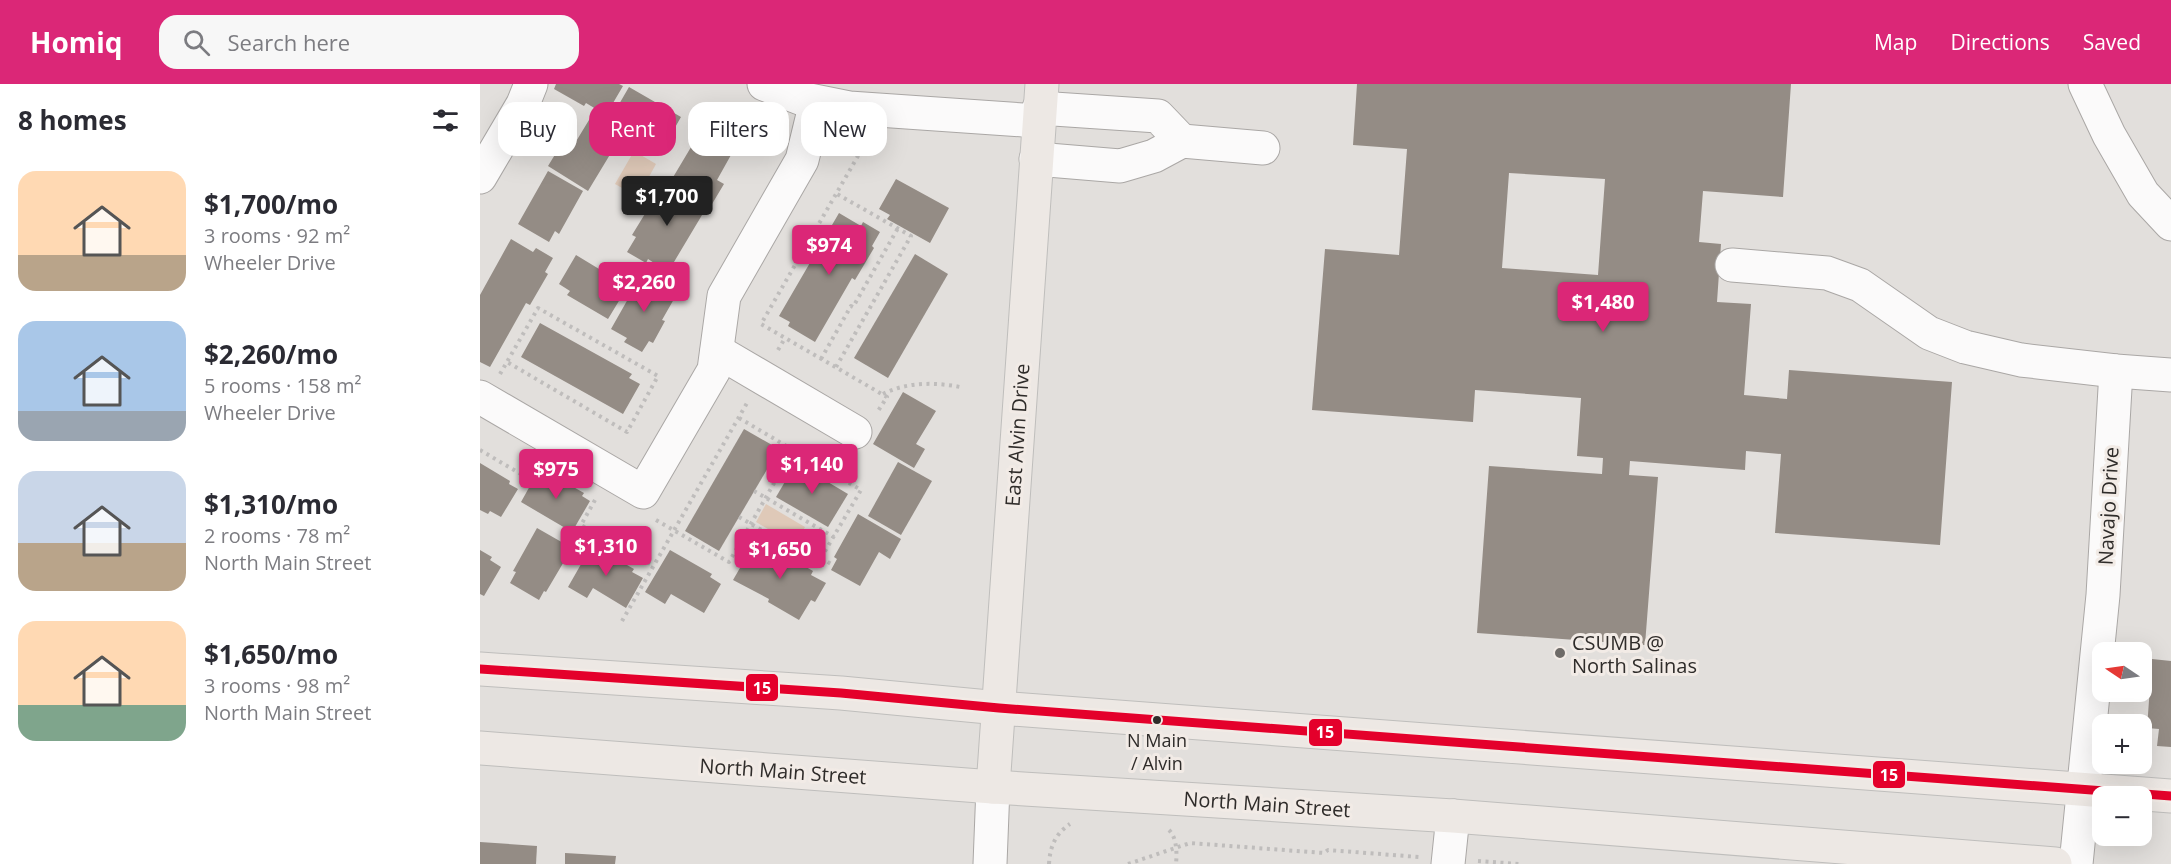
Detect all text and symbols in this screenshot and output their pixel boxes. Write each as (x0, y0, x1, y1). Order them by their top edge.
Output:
search box (159, 15, 579, 69)
text: Homiq (30, 23, 123, 61)
icon: search (180, 26, 213, 59)
text: Search here (228, 27, 350, 57)
text: Map (1874, 28, 1917, 56)
text: Directions (1950, 28, 2050, 56)
text: Saved (2083, 28, 2141, 56)
text: 8 homes (18, 102, 127, 138)
chip: Buy (498, 102, 577, 156)
chip: Rent (589, 102, 676, 156)
chip: Filters (688, 102, 789, 156)
chip: New (801, 102, 887, 156)
icon: filters (429, 104, 462, 137)
pin: $1,700 (618, 176, 716, 227)
text: $1,700 (636, 182, 698, 209)
text: $1,700/mo (204, 186, 338, 222)
icon: home (66, 195, 138, 267)
text: 3 rooms · 92 m² (204, 222, 350, 249)
pin: $974 (793, 225, 865, 276)
text: $974 (806, 231, 852, 258)
text: Wheeler Drive (204, 249, 336, 276)
pin: $2,260 (595, 262, 693, 313)
text: $2,260 (613, 268, 675, 295)
pin: $1,480 (1554, 282, 1652, 333)
text: $1,480 (1572, 288, 1634, 315)
text: $2,260/mo (204, 336, 338, 372)
icon: home (66, 345, 138, 417)
street label: East Alvin Drive (999, 363, 1035, 507)
text: 5 rooms · 158 m² (204, 372, 362, 399)
text: Wheeler Drive (204, 399, 336, 426)
pin: $1,140 (763, 444, 861, 495)
street label: Navajo Drive (2091, 446, 2125, 566)
pin: $975 (520, 449, 592, 500)
text: $1,140 (781, 450, 843, 477)
text: $975 (533, 455, 579, 482)
text: $1,310/mo (204, 486, 338, 522)
icon: home (66, 495, 138, 567)
text: 2 rooms · 78 m² (204, 522, 350, 549)
pin: $1,310 (557, 526, 655, 577)
pin: $1,650 (731, 529, 829, 580)
text: $1,310 (575, 532, 637, 559)
text: $1,650 (749, 535, 811, 562)
text: North Main Street (204, 549, 371, 576)
place label: CSUMB @ North Salinas (1572, 629, 1697, 679)
text: $1,650/mo (204, 636, 338, 672)
north arrow (2092, 642, 2152, 702)
map controls (2092, 642, 2152, 846)
icon: home (66, 645, 138, 717)
marker: CSUMB @ North Salinas (1553, 646, 1567, 660)
text: 3 rooms · 98 m² (204, 672, 350, 699)
line badge: 15 (745, 673, 779, 702)
text: 15 (753, 677, 771, 699)
text: North Main Street (204, 699, 371, 726)
marker: N Main / Alvin (1151, 714, 1163, 726)
button: + (2092, 714, 2152, 774)
line badge: 15 (1308, 718, 1343, 747)
text: 15 (1316, 721, 1334, 743)
place label: N Main / Alvin (1127, 728, 1187, 775)
street label: North Main Street (699, 752, 867, 790)
line badge: 15 (1872, 760, 1906, 789)
text: 15 (1880, 764, 1898, 786)
street label: North Main Street (1183, 785, 1351, 823)
button: − (2092, 786, 2152, 846)

